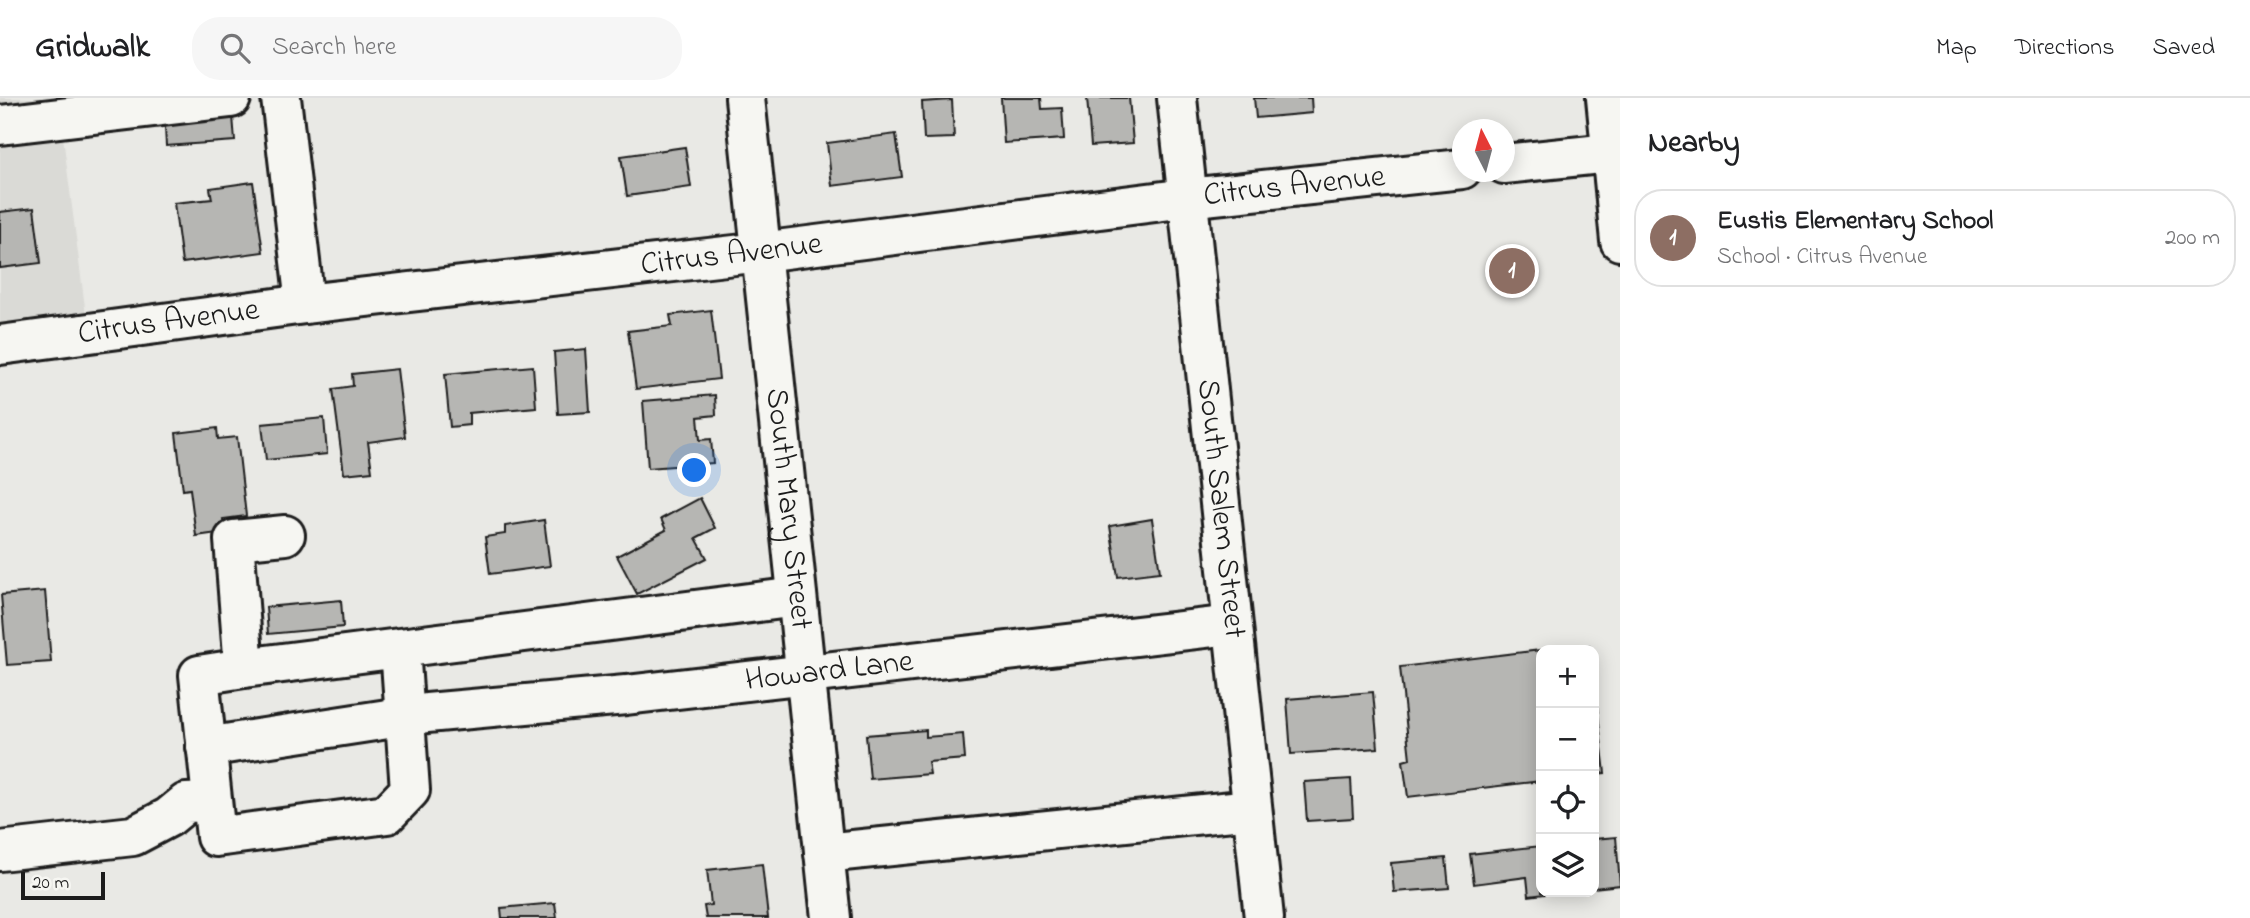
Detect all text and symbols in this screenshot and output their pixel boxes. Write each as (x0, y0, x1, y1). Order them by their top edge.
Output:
search box (192, 17, 682, 80)
text: Gridwalk (35, 24, 150, 72)
icon: search (216, 29, 254, 67)
text: Search here (272, 29, 396, 67)
text: Map (1936, 31, 1977, 66)
text: Directions (2015, 31, 2114, 66)
text: Saved (2152, 31, 2215, 66)
north arrow (1452, 119, 1515, 182)
text: Nearby (1648, 122, 1740, 166)
street label: Citrus Avenue (1201, 154, 1388, 220)
text: Eustis Elementary School (1717, 203, 1993, 241)
street label: Citrus Avenue (638, 221, 826, 289)
text: 1 (1669, 222, 1677, 255)
text: 200 m (2165, 222, 2220, 255)
text: School · Citrus Avenue (1717, 241, 1927, 274)
pin: 1 (1489, 245, 1535, 297)
street label: Citrus Avenue (75, 287, 263, 358)
street label: South Salem Street (1183, 377, 1258, 641)
street label: South Mary Street (752, 386, 824, 632)
your location (677, 453, 711, 487)
street label: Howard Lane (743, 638, 916, 705)
map controls (1536, 645, 1599, 897)
button: + (1536, 645, 1599, 708)
button: − (1536, 708, 1599, 771)
button: locate (1536, 771, 1599, 834)
button: layers (1536, 834, 1599, 897)
scale bar (21, 869, 105, 901)
text: 20 m (32, 870, 69, 897)

